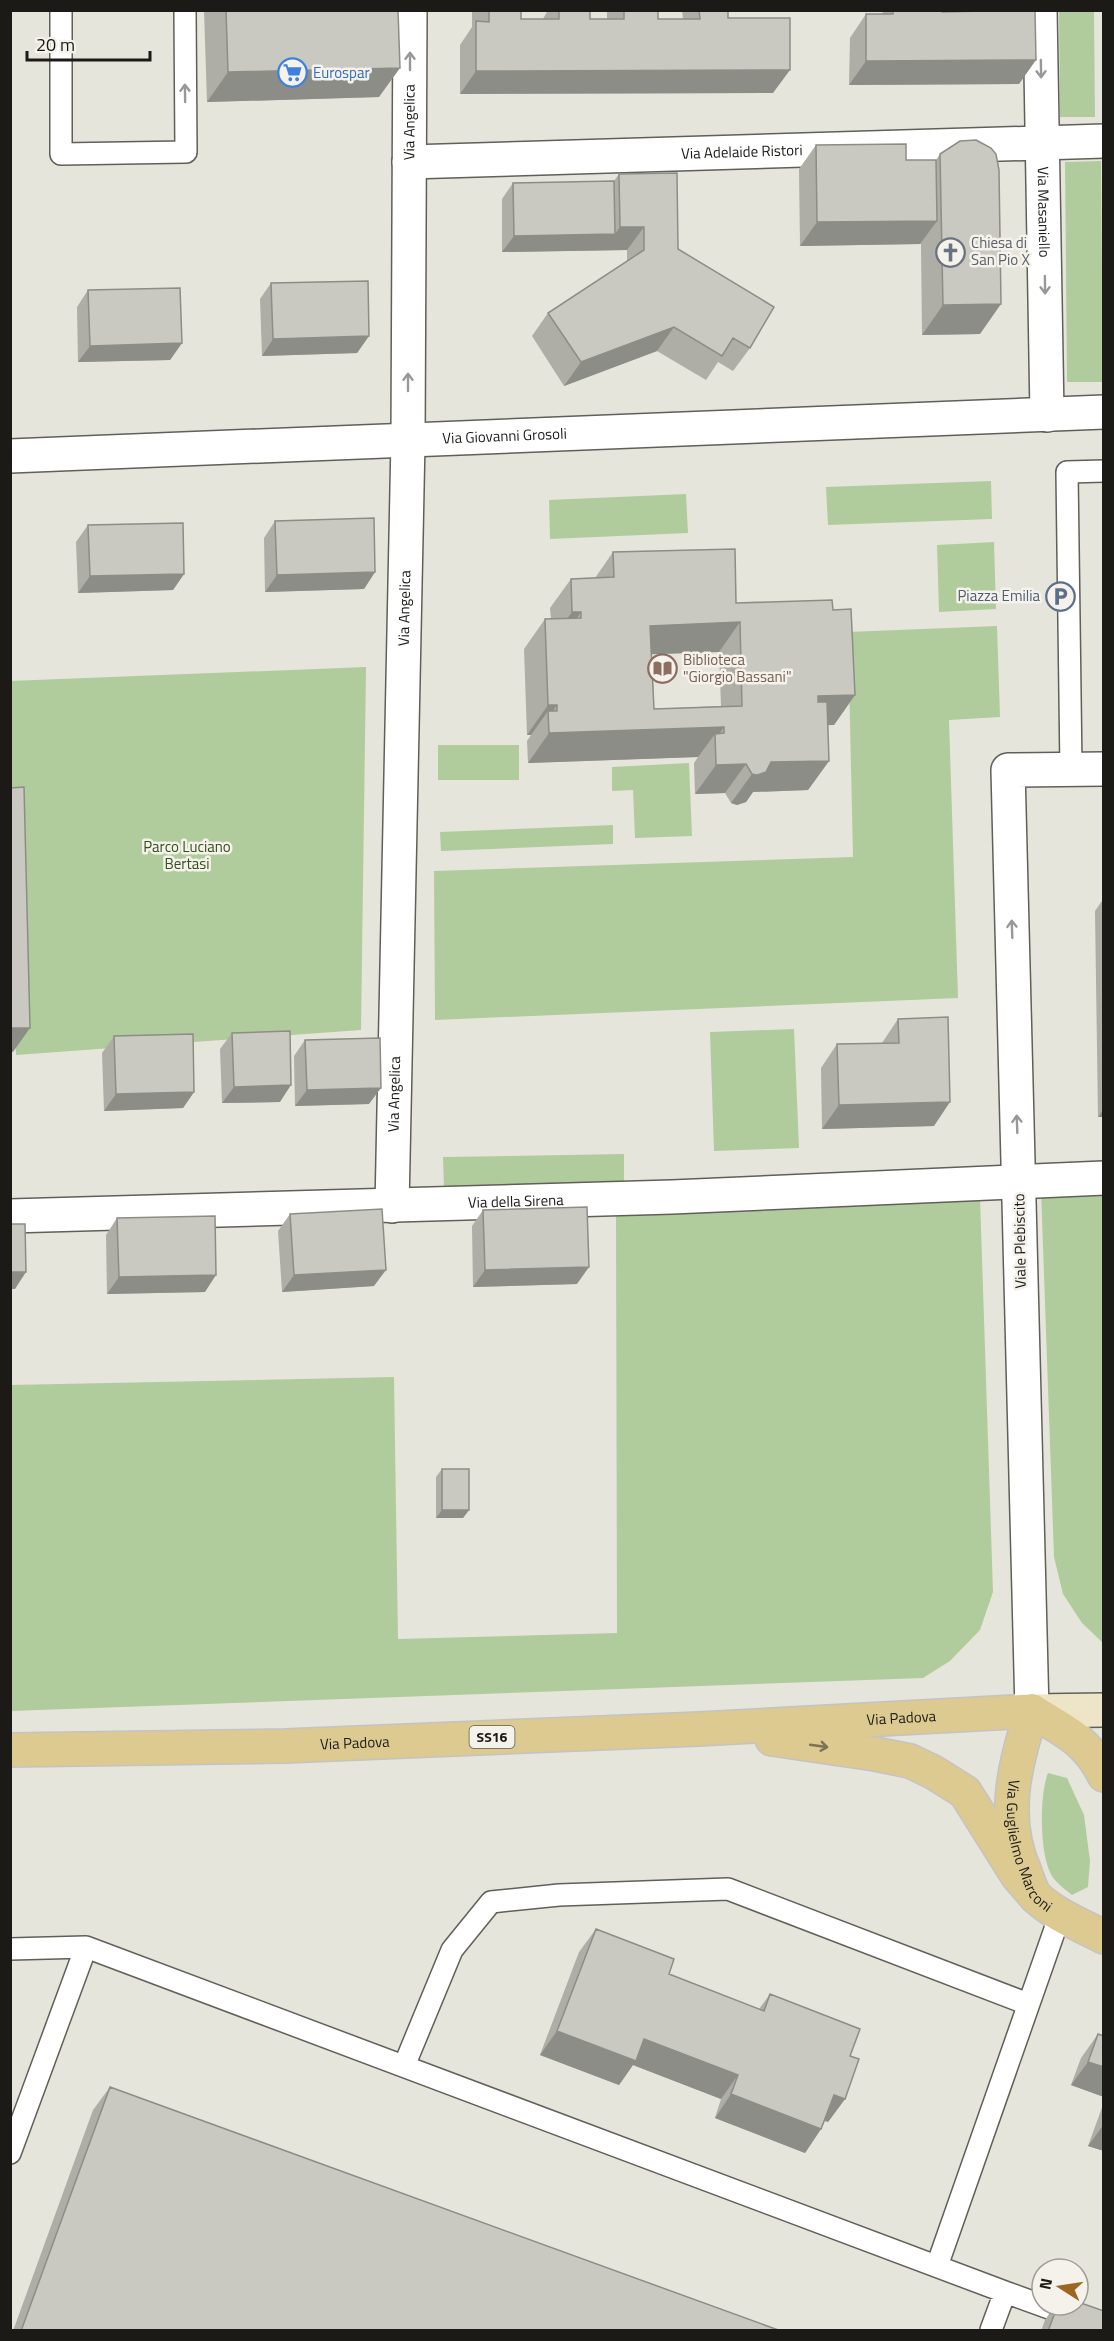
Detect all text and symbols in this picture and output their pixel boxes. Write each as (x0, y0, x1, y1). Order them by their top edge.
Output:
scale bar (27, 24, 150, 62)
text: 20 m (36, 31, 75, 58)
one-way arrow (404, 52, 416, 72)
supermarket icon: Eurospar (276, 57, 308, 89)
one-way arrow (1035, 58, 1047, 78)
place label: Eurospar (313, 61, 370, 84)
one-way arrow (179, 84, 191, 104)
street label: Via Angelica (397, 84, 421, 160)
street label: Via Adelaide Ristori (681, 138, 803, 165)
street label: Via Masaniello (1032, 166, 1056, 258)
place label: Chiesa di San Pio X (971, 231, 1030, 271)
church icon: Chiesa di San Pio X (934, 236, 966, 268)
one-way arrow (1039, 274, 1050, 294)
one-way arrow (402, 373, 414, 393)
street label: Via Giovanni Grosoli (442, 422, 567, 450)
street label: Via Angelica (392, 569, 416, 646)
parking icon: Piazza Emilia (1045, 580, 1077, 612)
place label: Piazza Emilia (957, 584, 1040, 607)
place label: Biblioteca "Giorgio Bassani" (683, 648, 792, 688)
library icon: Biblioteca "Giorgio Bassani" (646, 653, 678, 685)
park label: Parco Luciano Bertasi (143, 835, 231, 875)
one-way arrow (1006, 919, 1018, 939)
street label: Via Angelica (382, 1055, 406, 1132)
one-way arrow (1012, 1114, 1023, 1134)
street label: Via della Sirena (468, 1188, 564, 1214)
street label: Viale Plebiscito (1007, 1193, 1032, 1289)
street label: Via Padova (866, 1704, 937, 1731)
road number: SS16 (470, 1726, 514, 1748)
street label: Via Padova (320, 1730, 391, 1756)
one-way arrow (809, 1740, 829, 1751)
street label: Via Guglielmo Marconi (1001, 1778, 1057, 1918)
north arrow (1030, 2257, 1090, 2317)
text: N (1032, 2276, 1058, 2292)

